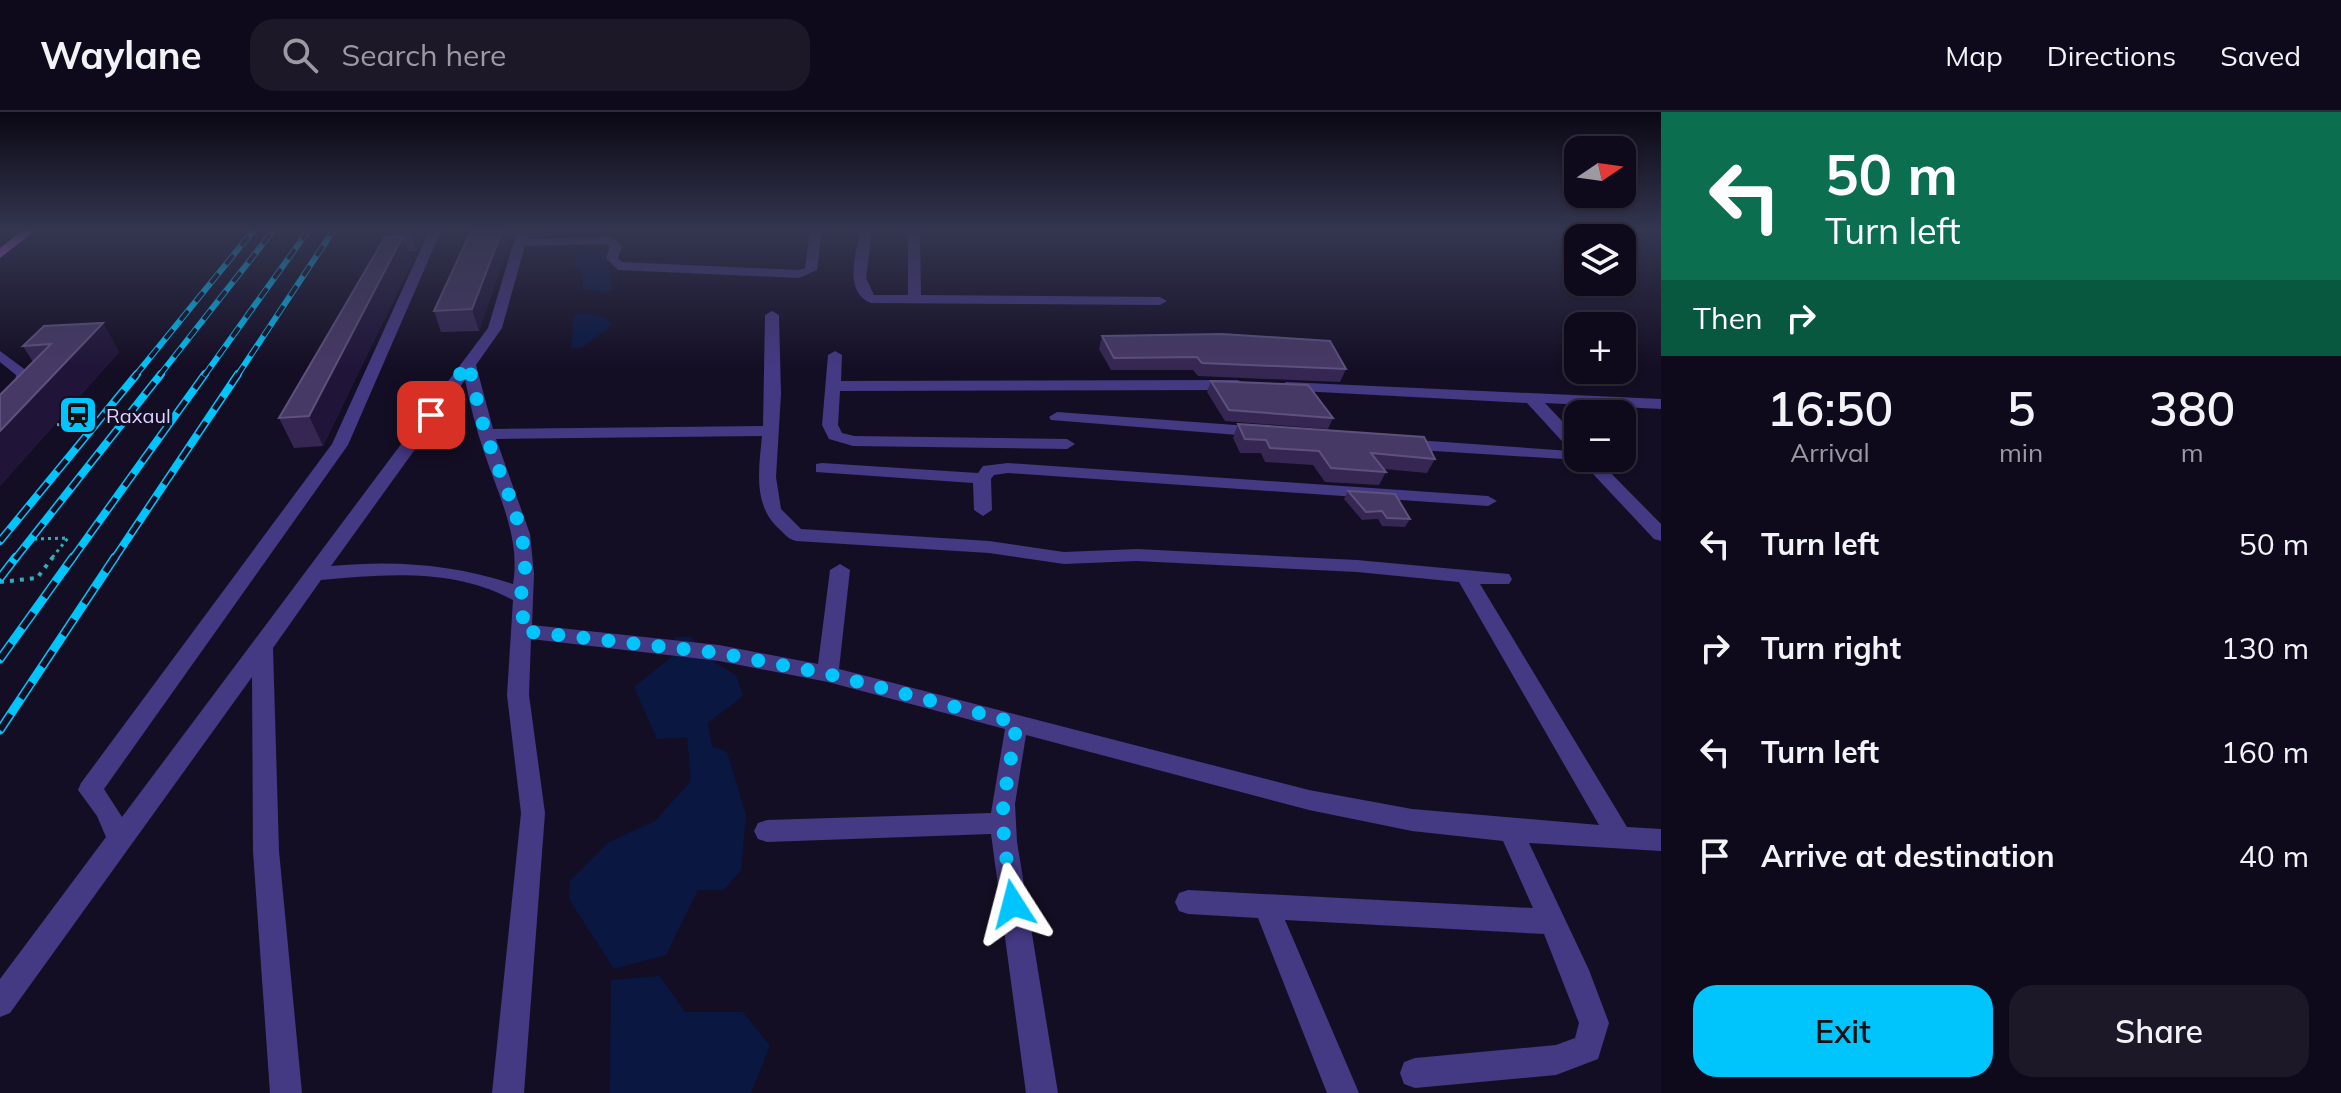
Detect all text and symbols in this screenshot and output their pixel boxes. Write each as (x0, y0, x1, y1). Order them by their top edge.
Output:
search box (250, 19, 810, 91)
text: Waylane (40, 31, 202, 79)
icon: search (278, 33, 322, 77)
text: Search here (342, 36, 506, 74)
text: Map (1945, 38, 2003, 73)
text: Directions (2047, 38, 2176, 73)
text: Saved (2220, 38, 2301, 73)
north arrow (1564, 136, 1636, 208)
map controls (1564, 136, 1636, 472)
text: 50 m (1825, 139, 1958, 209)
icon: left (1693, 144, 1797, 248)
text: Turn left (1825, 208, 1961, 253)
button: layers (1564, 224, 1636, 296)
icon: right (1779, 296, 1823, 340)
text: Then (1693, 299, 1763, 337)
button: + (1564, 312, 1636, 384)
text: 16:50 (1767, 378, 1893, 438)
text: 5 (2007, 378, 2035, 438)
text: 380 (2149, 378, 2235, 438)
pin (397, 381, 465, 449)
icon: arrive (409, 393, 453, 437)
station icon: Raxaul (57, 394, 99, 436)
button: − (1564, 400, 1636, 472)
place label: Raxaul (106, 403, 171, 428)
text: Arrival (1790, 436, 1870, 469)
text: min (1999, 436, 2043, 469)
text: m (2181, 436, 2204, 469)
icon: left (1693, 522, 1737, 566)
text: Turn left (1761, 525, 1879, 563)
text: 50 m (2239, 525, 2309, 563)
icon: right (1693, 626, 1737, 670)
text: Turn right (1761, 629, 1901, 667)
text: 130 m (2221, 629, 2309, 667)
icon: left (1693, 730, 1737, 774)
text: Turn left (1761, 733, 1879, 771)
text: 160 m (2221, 733, 2309, 771)
icon: arrive (1693, 834, 1737, 878)
text: Arrive at destination (1761, 837, 2055, 875)
text: 40 m (2239, 837, 2309, 875)
position arrow (971, 862, 1055, 946)
button: Exit (1693, 985, 1993, 1077)
button: Share (2009, 985, 2309, 1077)

